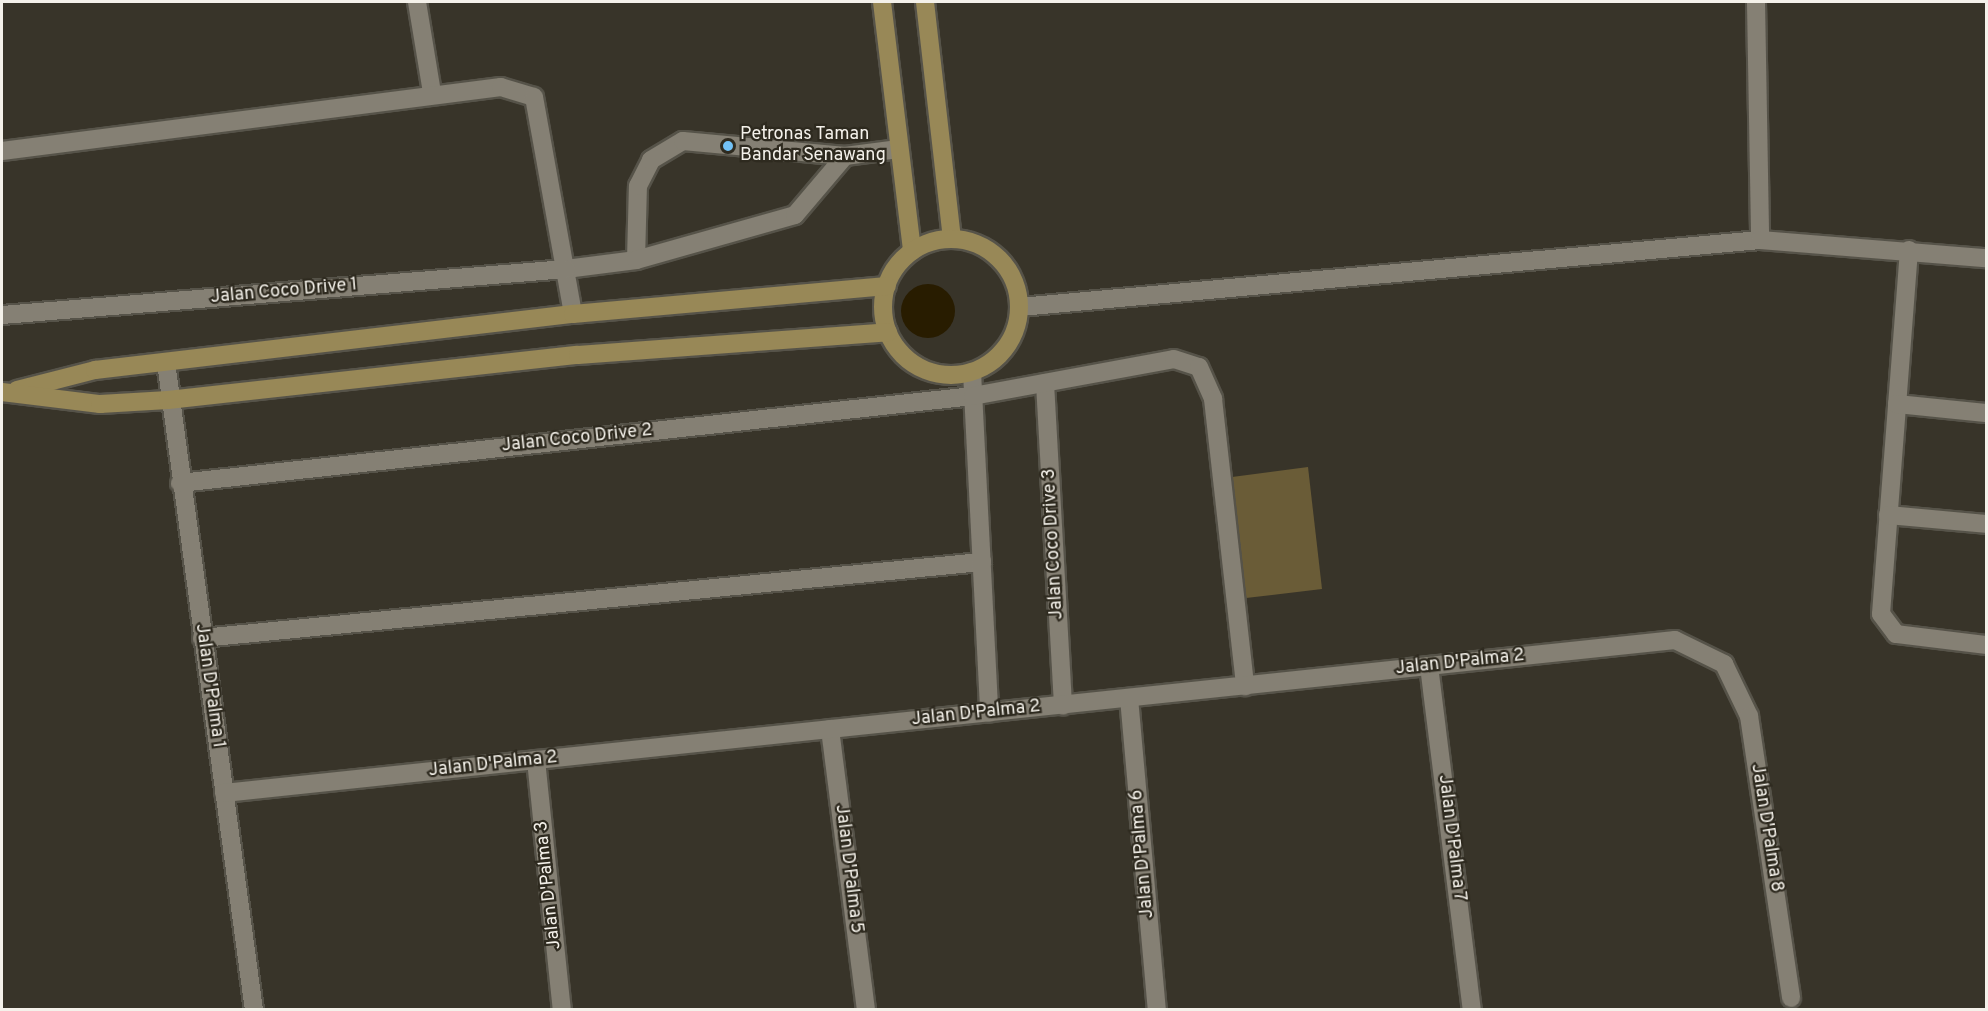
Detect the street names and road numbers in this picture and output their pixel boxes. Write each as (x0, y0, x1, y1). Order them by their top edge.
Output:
street label: Jalan Coco Drive 1 (210, 275, 358, 309)
street label: Jalan Coco Drive 2 (501, 420, 653, 458)
street label: Jalan Coco Drive 3 (1039, 468, 1069, 620)
street label: Jalan D'Palma 1 (190, 623, 228, 749)
street label: Jalan D'Palma 2 (1395, 645, 1525, 681)
street label: Jalan D'Palma 2 (911, 696, 1041, 732)
street label: Jalan D'Palma 2 (428, 747, 558, 783)
street label: Jalan D'Palma 8 (1745, 762, 1787, 894)
street label: Jalan D'Palma 7 (1432, 773, 1470, 903)
street label: Jalan D'Palma 6 (1127, 789, 1159, 919)
street label: Jalan D'Palma 5 (829, 803, 867, 935)
street label: Jalan D'Palma 3 (532, 820, 566, 950)

